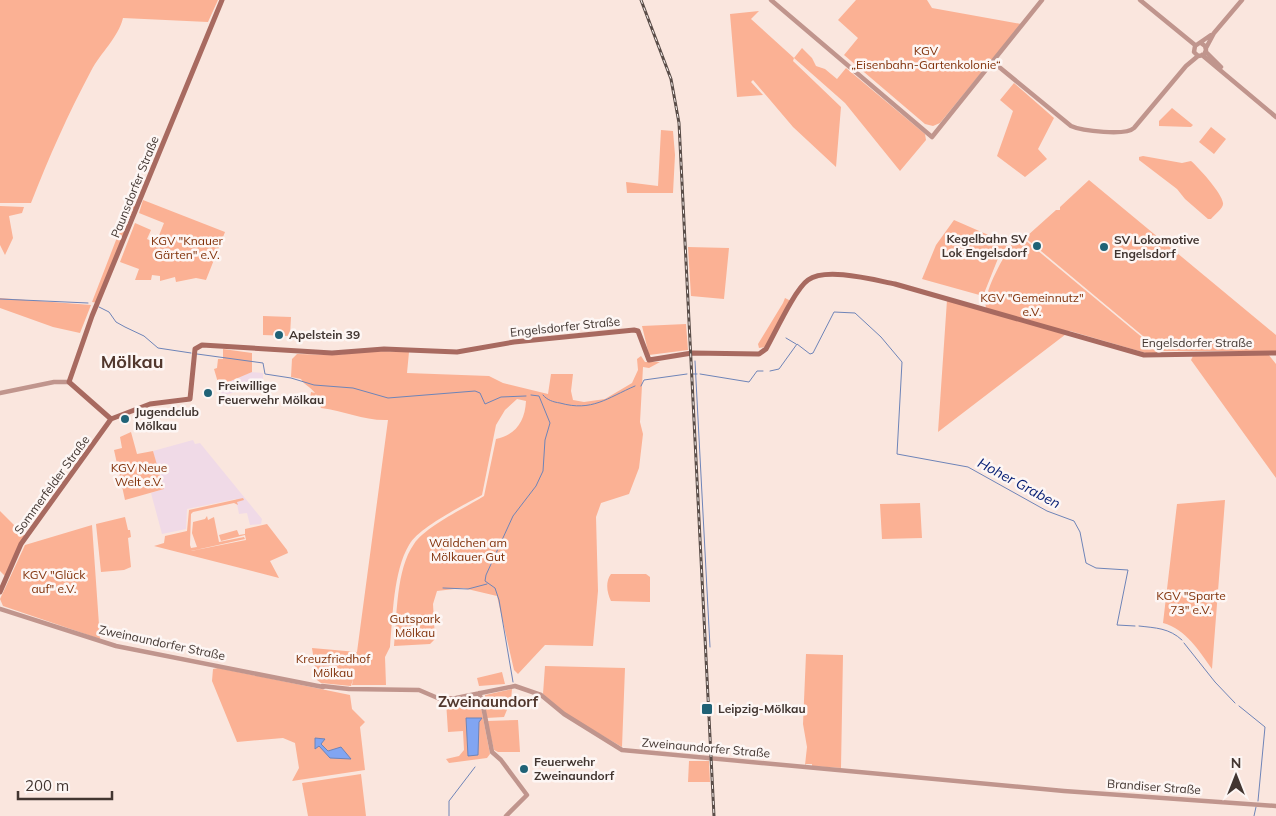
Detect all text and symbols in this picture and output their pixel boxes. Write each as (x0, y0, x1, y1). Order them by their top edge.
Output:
park label: KGV „Eisenbahn-Gartenkolonie“ (851, 43, 1001, 72)
street label: Paunsdorfer Straße (107, 134, 162, 240)
place label: Kegelbahn SV Lok Engelsdorf (942, 231, 1028, 260)
place label: SV Lokomotive Engelsdorf (1114, 232, 1200, 261)
park label: KGV "Knauer Gärten" e.V. (151, 233, 224, 262)
marker: Kegelbahn SV Lok Engelsdorf (1031, 240, 1043, 252)
marker: SV Lokomotive Engelsdorf (1098, 241, 1110, 253)
park label: KGV "Gemeinnutz" e.V. (980, 290, 1084, 319)
street label: Engelsdorfer Straße (509, 313, 621, 340)
place label: Apelstein 39 (289, 327, 360, 342)
marker: Apelstein 39 (273, 329, 285, 341)
street label: Engelsdorfer Straße (1142, 335, 1252, 350)
district label: Mölkau (101, 350, 163, 373)
place label: Freiwillige Feuerwehr Mölkau (218, 378, 324, 407)
marker: Freiwillige Feuerwehr Mölkau (202, 387, 214, 399)
place label: Jugendclub Mölkau (135, 404, 199, 433)
marker: Jugendclub Mölkau (119, 413, 131, 425)
street label: Sommerfelder Straße (11, 432, 92, 537)
water label: Hoher Graben (975, 454, 1063, 512)
park label: KGV Neue Welt e.V. (111, 460, 167, 489)
park label: Wäldchen am Mölkauer Gut (429, 535, 507, 564)
park label: KGV "Glück auf" e.V. (23, 567, 86, 596)
park label: KGV "Sparte 73" e.V. (1156, 588, 1226, 617)
park label: Gutspark Mölkau (390, 611, 441, 640)
street label: Zweinaundorfer Straße (98, 622, 227, 663)
park label: Kreuzfriedhof Mölkau (296, 651, 371, 680)
district label: Zweinaundorf (438, 692, 539, 711)
place label: Leipzig-Mölkau (718, 701, 806, 716)
marker: Leipzig-Mölkau (700, 702, 714, 716)
street label: Zweinaundorfer Straße (641, 734, 771, 761)
north arrow (1211, 751, 1261, 801)
place label: Feuerwehr Zweinaundorf (534, 754, 615, 783)
text: N (1231, 754, 1241, 772)
marker: Feuerwehr Zweinaundorf (518, 763, 530, 775)
scale bar (18, 768, 111, 800)
text: 200 m (25, 776, 69, 795)
street label: Brandiser Straße (1107, 776, 1201, 797)

